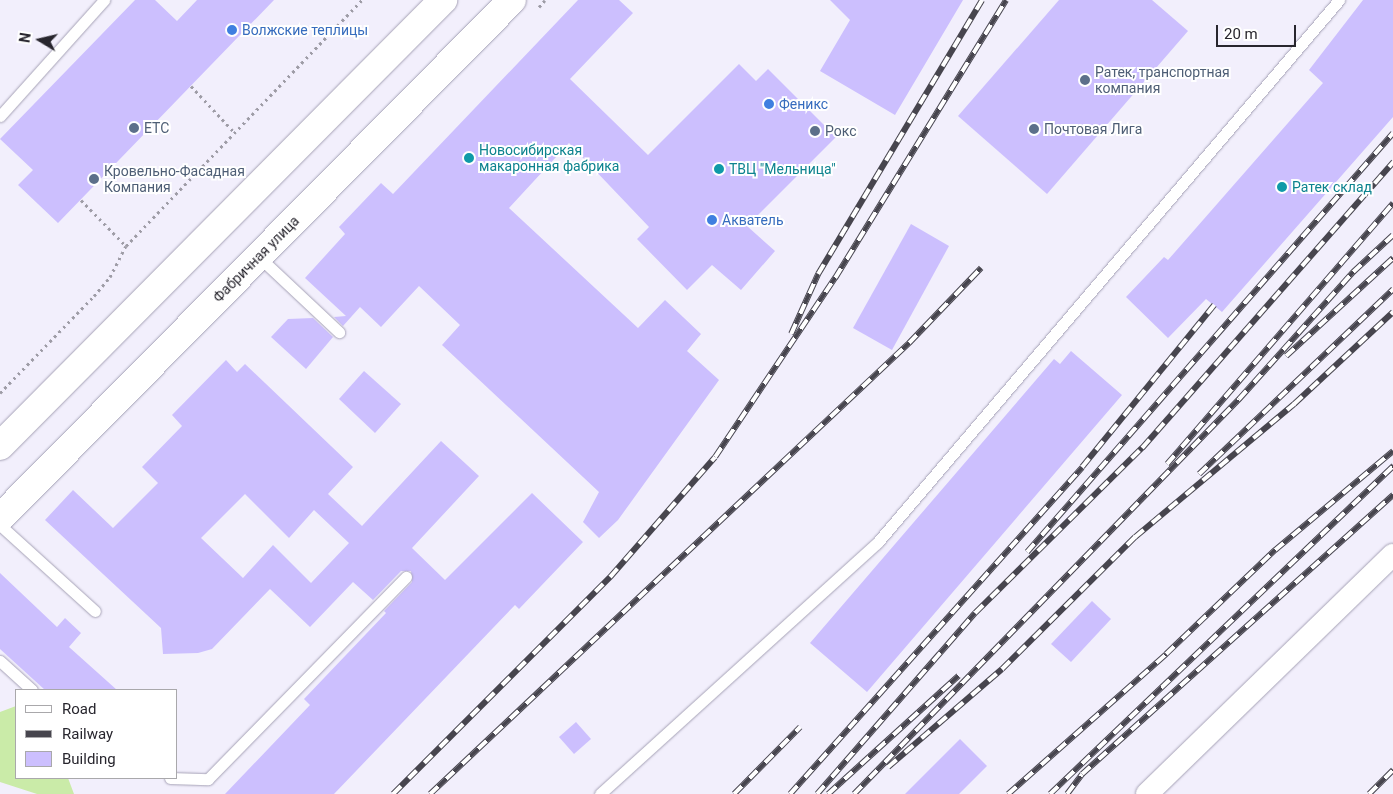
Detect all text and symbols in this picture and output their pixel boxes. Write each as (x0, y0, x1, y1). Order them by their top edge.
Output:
north arrow (15, 15, 65, 65)
scale bar (1218, 15, 1298, 47)
place label: Волжские теплицы (242, 22, 368, 38)
marker: Волжские теплицы (226, 24, 238, 36)
text: 20 m (1224, 25, 1258, 43)
text: N (17, 32, 34, 44)
place label: Ратек, транспортная компания (1095, 64, 1230, 96)
marker: Ратек, транспортная компания (1079, 74, 1091, 86)
place label: Феникс (779, 96, 828, 112)
marker: Феникс (763, 98, 775, 110)
place label: ЕТС (144, 120, 169, 136)
place label: Почтовая Лига (1044, 121, 1142, 137)
marker: ЕТС (128, 122, 140, 134)
place label: Рокс (825, 123, 857, 139)
marker: Почтовая Лига (1028, 123, 1040, 135)
marker: Рокс (809, 125, 821, 137)
place label: Новосибирская макаронная фабрика (479, 142, 619, 174)
marker: Новосибирская макаронная фабрика (463, 152, 475, 164)
place label: ТВЦ "Мельница" (729, 161, 836, 177)
place label: Кровельно-Фасадная Компания (104, 163, 245, 196)
marker: ТВЦ "Мельница" (713, 163, 725, 175)
marker: Кровельно-Фасадная Компания (88, 173, 100, 185)
place label: Ратек склад (1292, 179, 1372, 195)
marker: Ратек склад (1276, 181, 1288, 193)
street label: Фабричная улица (209, 212, 303, 306)
place label: Акватель (722, 212, 784, 228)
marker: Акватель (706, 214, 718, 226)
legend (15, 689, 178, 779)
text: Road (62, 700, 96, 718)
text: Railway (62, 725, 113, 743)
text: Building (62, 750, 116, 768)

